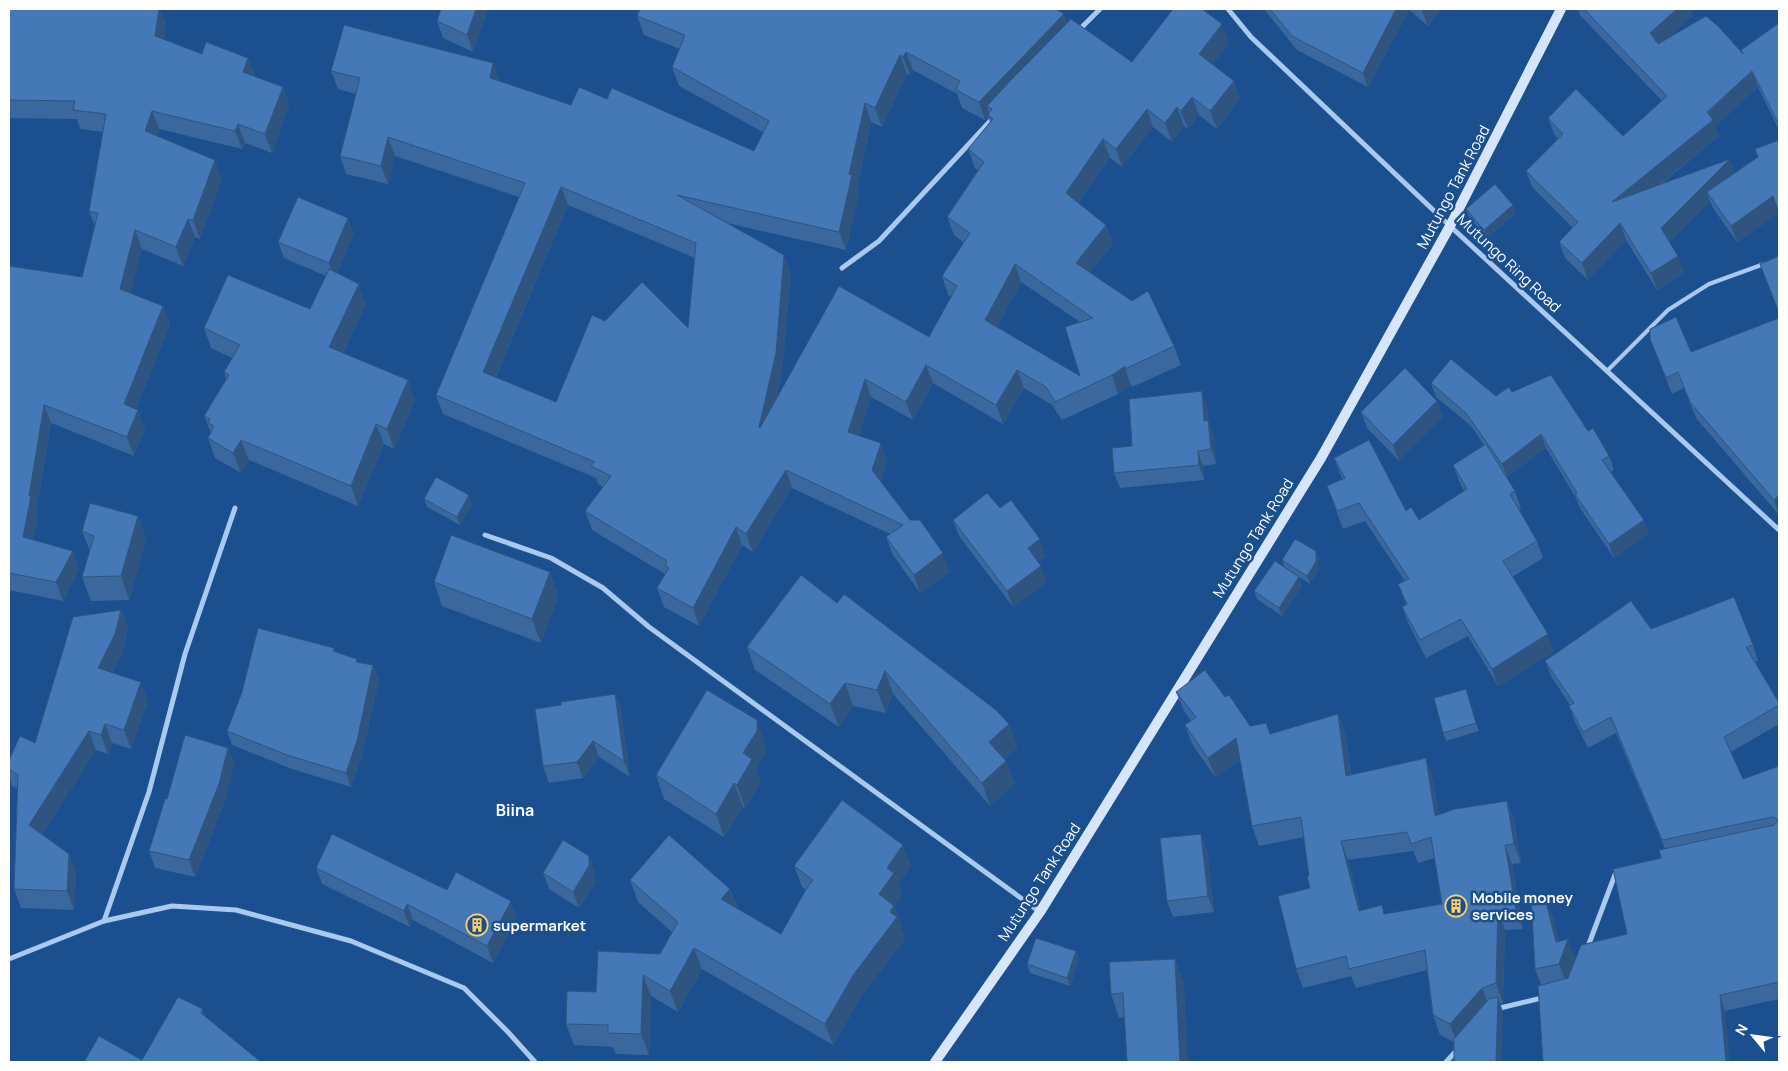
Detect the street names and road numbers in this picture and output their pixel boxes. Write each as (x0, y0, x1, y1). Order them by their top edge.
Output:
street label: Mutungo Tank Road (1412, 121, 1494, 253)
street label: Mutungo Ring Road (1452, 209, 1566, 317)
street label: Mutungo Tank Road (1208, 474, 1298, 602)
street label: Mutungo Tank Road (993, 819, 1085, 945)

